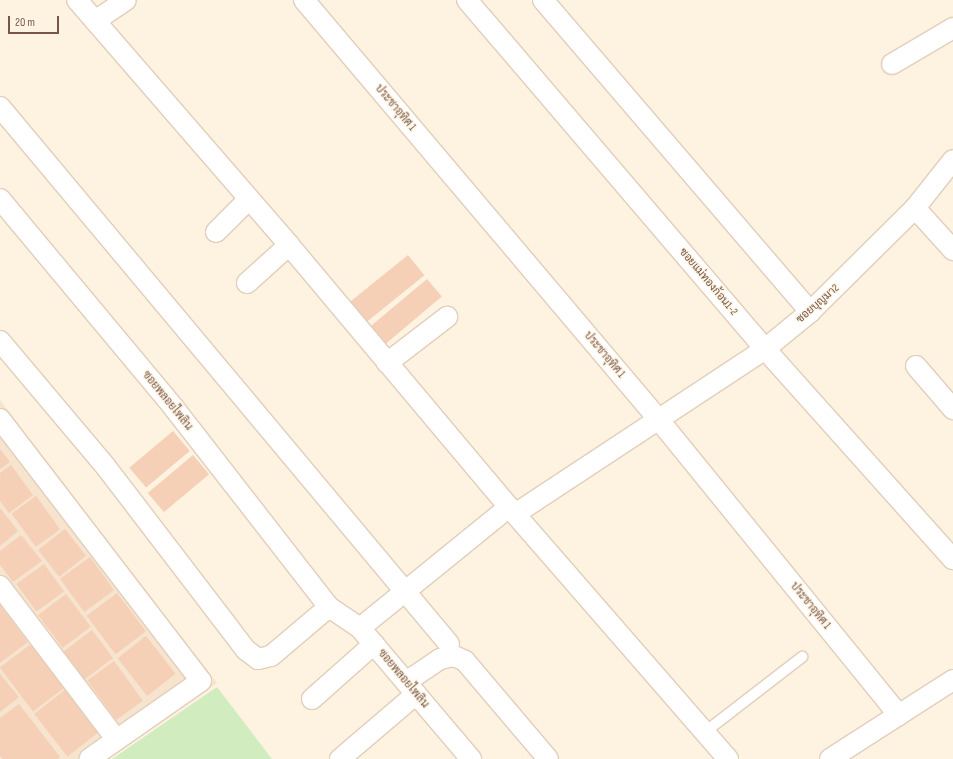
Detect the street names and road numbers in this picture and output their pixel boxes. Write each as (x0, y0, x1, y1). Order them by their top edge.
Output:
street label: ประชาอุทิศ 1 (372, 82, 418, 134)
street label: ซอยแม่ทองก้อน1-2 (676, 246, 740, 318)
street label: ซอยบุญมา2 (794, 282, 842, 326)
street label: ประชาอุทิศ 1 (581, 329, 627, 381)
street label: ซอยพลอยไพลิน (139, 369, 195, 433)
street label: ประชาอุทิศ 1 (787, 580, 833, 632)
street label: ซอยพลอยไพลิน (375, 647, 431, 711)

